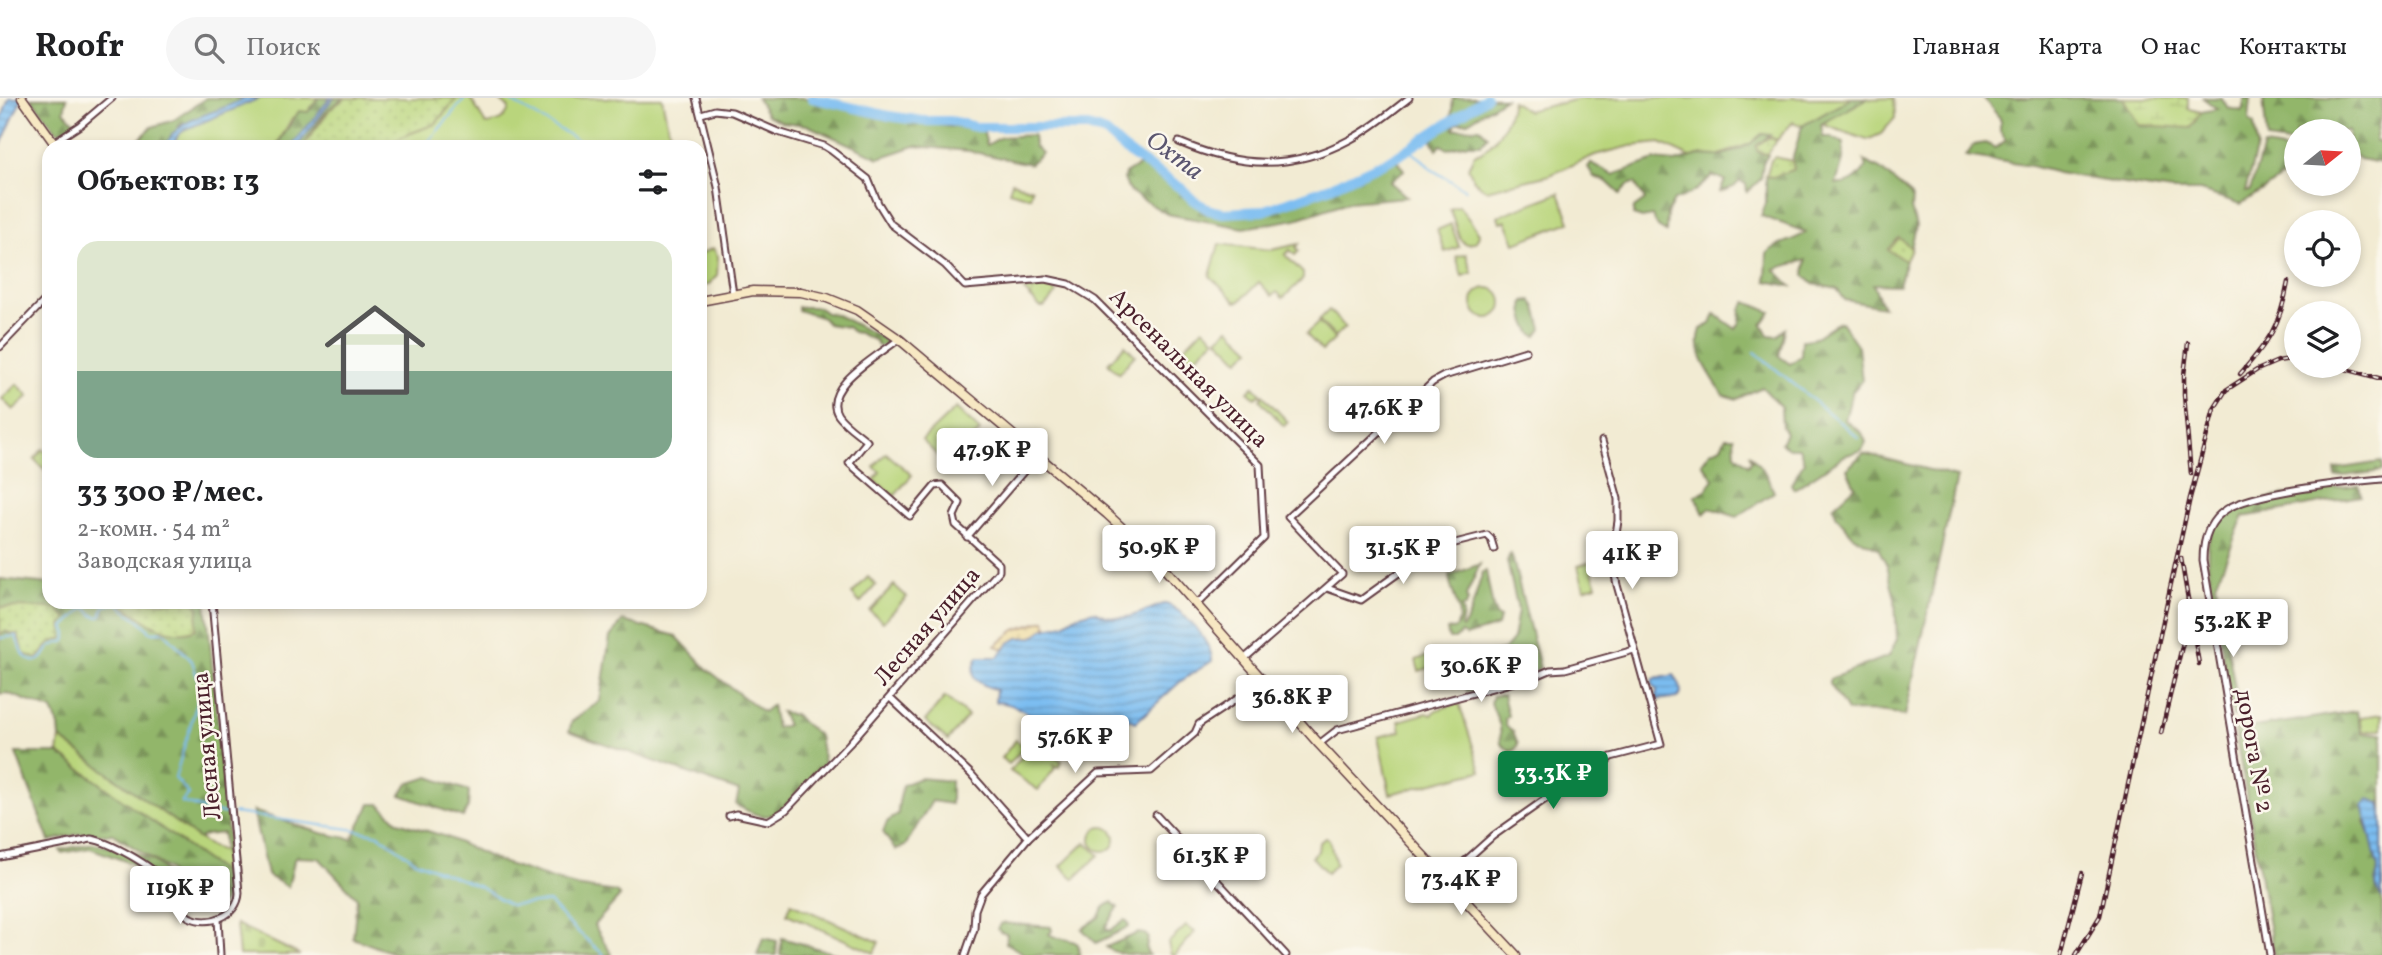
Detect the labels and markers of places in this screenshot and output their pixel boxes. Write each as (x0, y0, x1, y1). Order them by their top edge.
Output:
pin: 47.6K ₽ (1319, 386, 1449, 446)
pin: 47.9K ₽ (927, 428, 1057, 488)
pin: 50.9K ₽ (1094, 526, 1224, 585)
pin: 31.5K ₽ (1338, 526, 1468, 586)
pin: 41K ₽ (1583, 532, 1681, 591)
pin: 53.2K ₽ (2168, 600, 2298, 659)
pin: 30.6K ₽ (1416, 644, 1546, 704)
pin: 36.8K ₽ (1227, 676, 1357, 735)
pin: 57.6K ₽ (1010, 716, 1140, 775)
pin: 33.3K ₽ (1488, 752, 1618, 811)
pin: 61.3K ₽ (1146, 834, 1276, 894)
pin: 73.4K ₽ (1396, 858, 1526, 917)
pin: 119K ₽ (123, 866, 237, 926)

